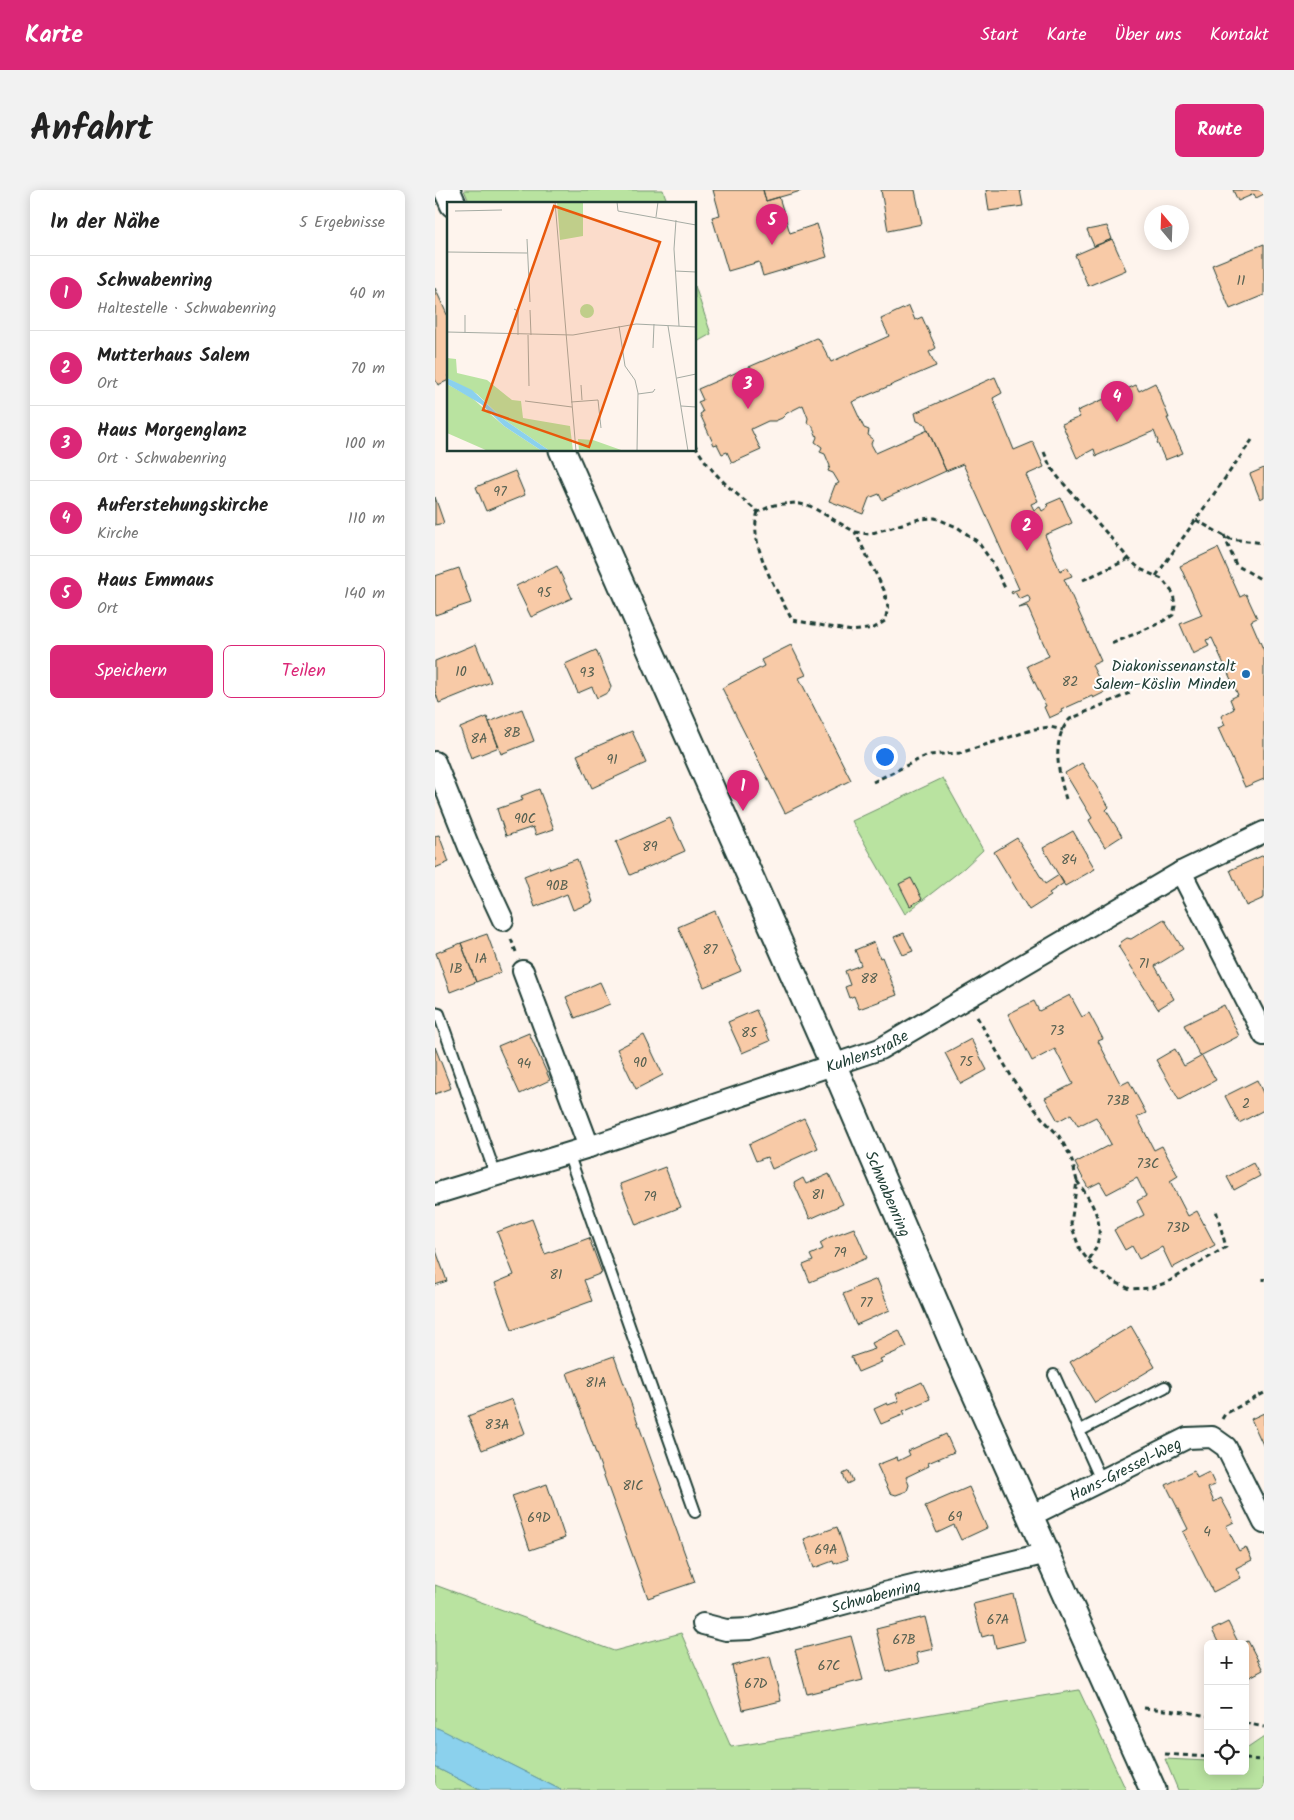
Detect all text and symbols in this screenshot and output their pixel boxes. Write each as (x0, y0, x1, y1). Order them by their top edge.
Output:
text: Karte (25, 16, 83, 55)
text: Start (980, 21, 1018, 50)
text: Karte (1046, 21, 1086, 50)
text: Über uns (1114, 21, 1182, 50)
text: Kontakt (1210, 21, 1269, 50)
text: Anfahrt (30, 102, 153, 158)
button: Route (1175, 104, 1264, 157)
inset map (447, 202, 696, 451)
pin: 5 (756, 204, 788, 245)
north arrow (1144, 205, 1189, 250)
text: In der Nähe (50, 206, 160, 239)
text: 5 Ergebnisse (299, 210, 385, 235)
text: Schwabenring (97, 266, 213, 296)
house number: 11 (1237, 270, 1245, 292)
text: 1 (64, 281, 68, 306)
text: 40 m (349, 281, 385, 306)
text: Haltestelle · Schwabenring (97, 296, 276, 321)
text: Mutterhaus Salem (97, 341, 250, 371)
text: 2 (61, 356, 71, 381)
text: 70 m (350, 356, 385, 381)
pin: 3 (732, 368, 764, 409)
text: Ort (97, 371, 118, 396)
pin: 4 (1101, 381, 1133, 422)
text: Haus Morgenglanz (97, 416, 247, 446)
text: 3 (62, 431, 70, 456)
text: 100 m (345, 431, 385, 456)
text: Ort · Schwabenring (97, 446, 227, 471)
house number: 97 (493, 481, 507, 503)
text: Auferstehungskirche (97, 491, 268, 521)
text: 4 (62, 506, 70, 531)
text: 110 m (348, 506, 385, 531)
pin: 2 (1011, 510, 1043, 551)
text: Kirche (97, 521, 138, 546)
text: Haus Emmaus (97, 566, 214, 596)
text: 5 (62, 581, 70, 606)
text: 140 m (344, 581, 385, 606)
house number: 95 (537, 582, 553, 604)
text: Ort (97, 596, 118, 621)
button: Speichern (50, 645, 213, 698)
button: Teilen (223, 645, 385, 698)
place label: Diakonissenanstalt Salem-Köslin Minden (1094, 654, 1237, 697)
house number: 10 (455, 661, 467, 683)
house number: 93 (580, 662, 594, 684)
marker: Diakonissenanstalt Salem-Köslin Minden (1240, 668, 1252, 680)
house number: 82 (1062, 671, 1078, 693)
house number: 8B (503, 722, 521, 744)
house number: 8A (471, 728, 487, 750)
your location (872, 744, 898, 770)
house number: 91 (606, 749, 618, 771)
pin: 1 (727, 770, 759, 811)
house number: 90C (514, 808, 536, 830)
house number: 89 (642, 836, 658, 858)
house number: 84 (1061, 849, 1077, 871)
house number: 90B (546, 875, 568, 897)
house number: 87 (703, 939, 718, 961)
house number: 1A (475, 948, 487, 970)
house number: 71 (1139, 953, 1149, 975)
house number: 1B (449, 958, 463, 980)
house number: 88 (861, 968, 878, 990)
house number: 73 (1050, 1020, 1064, 1042)
house number: 85 (741, 1022, 758, 1044)
street label: Kuhlenstraße (822, 1024, 914, 1080)
house number: 75 (959, 1051, 974, 1073)
house number: 90 (633, 1052, 647, 1074)
house number: 94 (517, 1053, 532, 1075)
house number: 73B (1106, 1090, 1130, 1112)
house number: 2 (1242, 1093, 1250, 1115)
street label: Schwabenring (858, 1147, 917, 1241)
house number: 73C (1137, 1153, 1159, 1175)
house number: 81 (812, 1184, 824, 1206)
house number: 79 (643, 1186, 657, 1208)
house number: 73D (1166, 1217, 1190, 1239)
house number: 79 (833, 1242, 847, 1264)
house number: 81 (550, 1264, 562, 1286)
house number: 77 (860, 1292, 873, 1314)
house number: 81A (585, 1372, 607, 1394)
house number: 83A (485, 1414, 509, 1436)
street label: Hans-Gressel-Weg (1065, 1432, 1186, 1509)
house number: 81C (622, 1475, 644, 1497)
house number: 69 (948, 1506, 962, 1528)
house number: 69D (527, 1507, 551, 1529)
house number: 4 (1203, 1521, 1211, 1543)
house number: 69A (814, 1539, 838, 1561)
street label: Schwabenring (829, 1573, 924, 1621)
house number: 67A (987, 1609, 1009, 1631)
house number: 67B (892, 1629, 916, 1651)
map controls (1204, 1640, 1249, 1775)
button: + (1204, 1640, 1249, 1685)
house number: 67C (818, 1655, 840, 1677)
house number: 67D (744, 1673, 768, 1695)
button: − (1204, 1685, 1249, 1730)
button: locate (1204, 1730, 1249, 1775)

